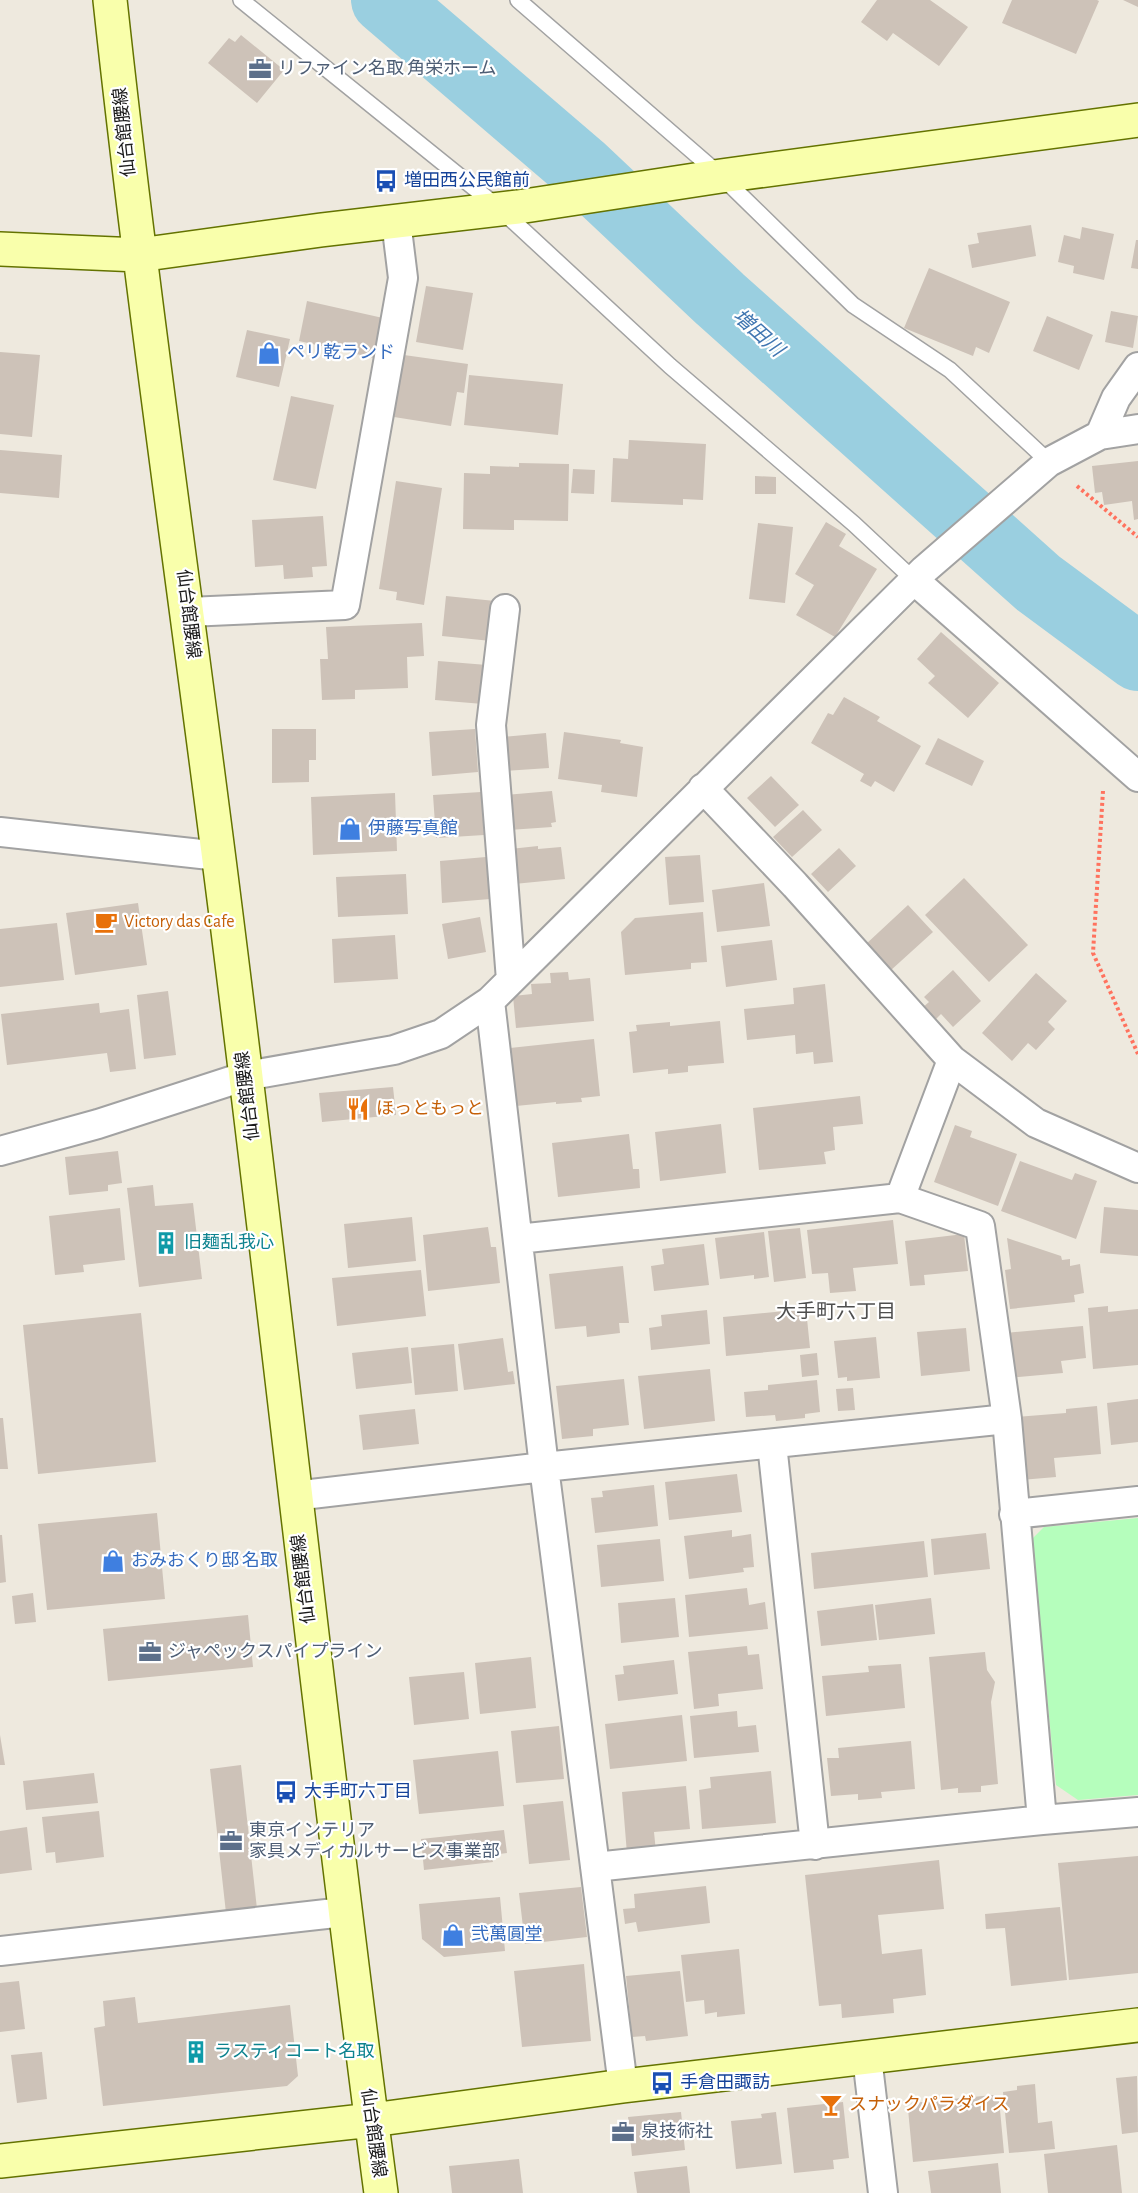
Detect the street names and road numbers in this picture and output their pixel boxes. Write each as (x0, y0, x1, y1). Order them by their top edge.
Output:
street label: 仙台館腰線 (109, 86, 139, 178)
street label: 仙台館腰線 (174, 568, 204, 660)
street label: 仙台館腰線 (232, 1050, 262, 1142)
street label: 仙台館腰線 (288, 1533, 318, 1625)
street label: 仙台館腰線 (358, 2087, 390, 2179)

